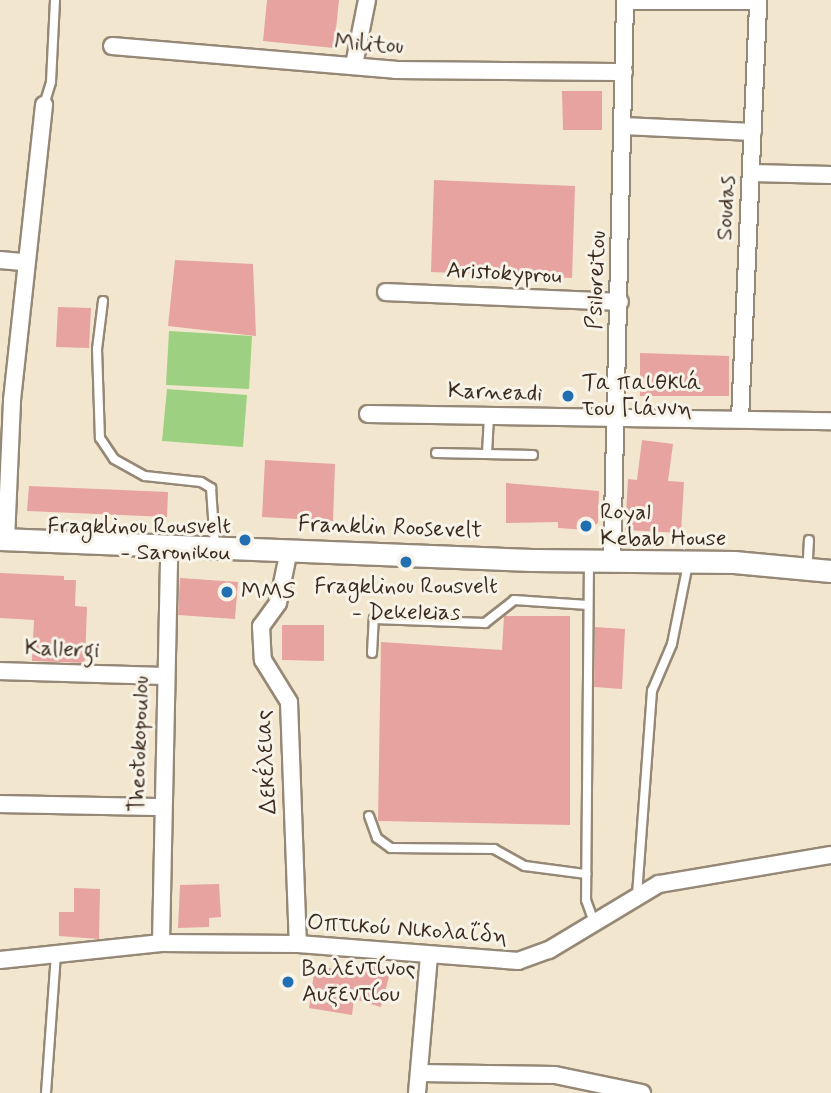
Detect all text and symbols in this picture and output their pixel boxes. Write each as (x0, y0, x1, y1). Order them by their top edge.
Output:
street label: Militou (333, 29, 405, 61)
street label: Soudas (712, 175, 742, 241)
street label: Psiloreitou (581, 230, 613, 330)
street label: Aristokyprou (446, 257, 562, 291)
place label: Τα παιθκιά του Γιάννη (582, 369, 701, 423)
street label: Karneadi (447, 378, 543, 408)
marker: Τα παιθκιά του Γιάννη (560, 388, 576, 404)
place label: Royal Kebab House (600, 499, 725, 553)
street label: Franklin Roosevelt (298, 511, 482, 545)
place label: Fragklinou Rousvelt - Saronikou (48, 513, 231, 567)
marker: Royal Kebab House (578, 518, 594, 534)
marker: Fragklinou Rousvelt - Saronikou (237, 532, 253, 548)
marker: Fragklinou Rousvelt - Dekeleias (398, 554, 414, 570)
place label: Fragklinou Rousvelt - Dekeleias (315, 573, 497, 627)
place label: MMS (241, 578, 295, 606)
marker: MMS (219, 584, 235, 600)
street label: Kallergi (24, 635, 100, 665)
street label: Theotokopoulou (124, 675, 156, 813)
street label: Δεκέλειας (250, 709, 284, 815)
street label: Οπτικού Νικολαΐδη (306, 909, 508, 951)
place label: Βαλεντίνος Αυξεντίου (302, 955, 416, 1009)
marker: Βαλεντίνος Αυξεντίου (280, 974, 296, 990)

